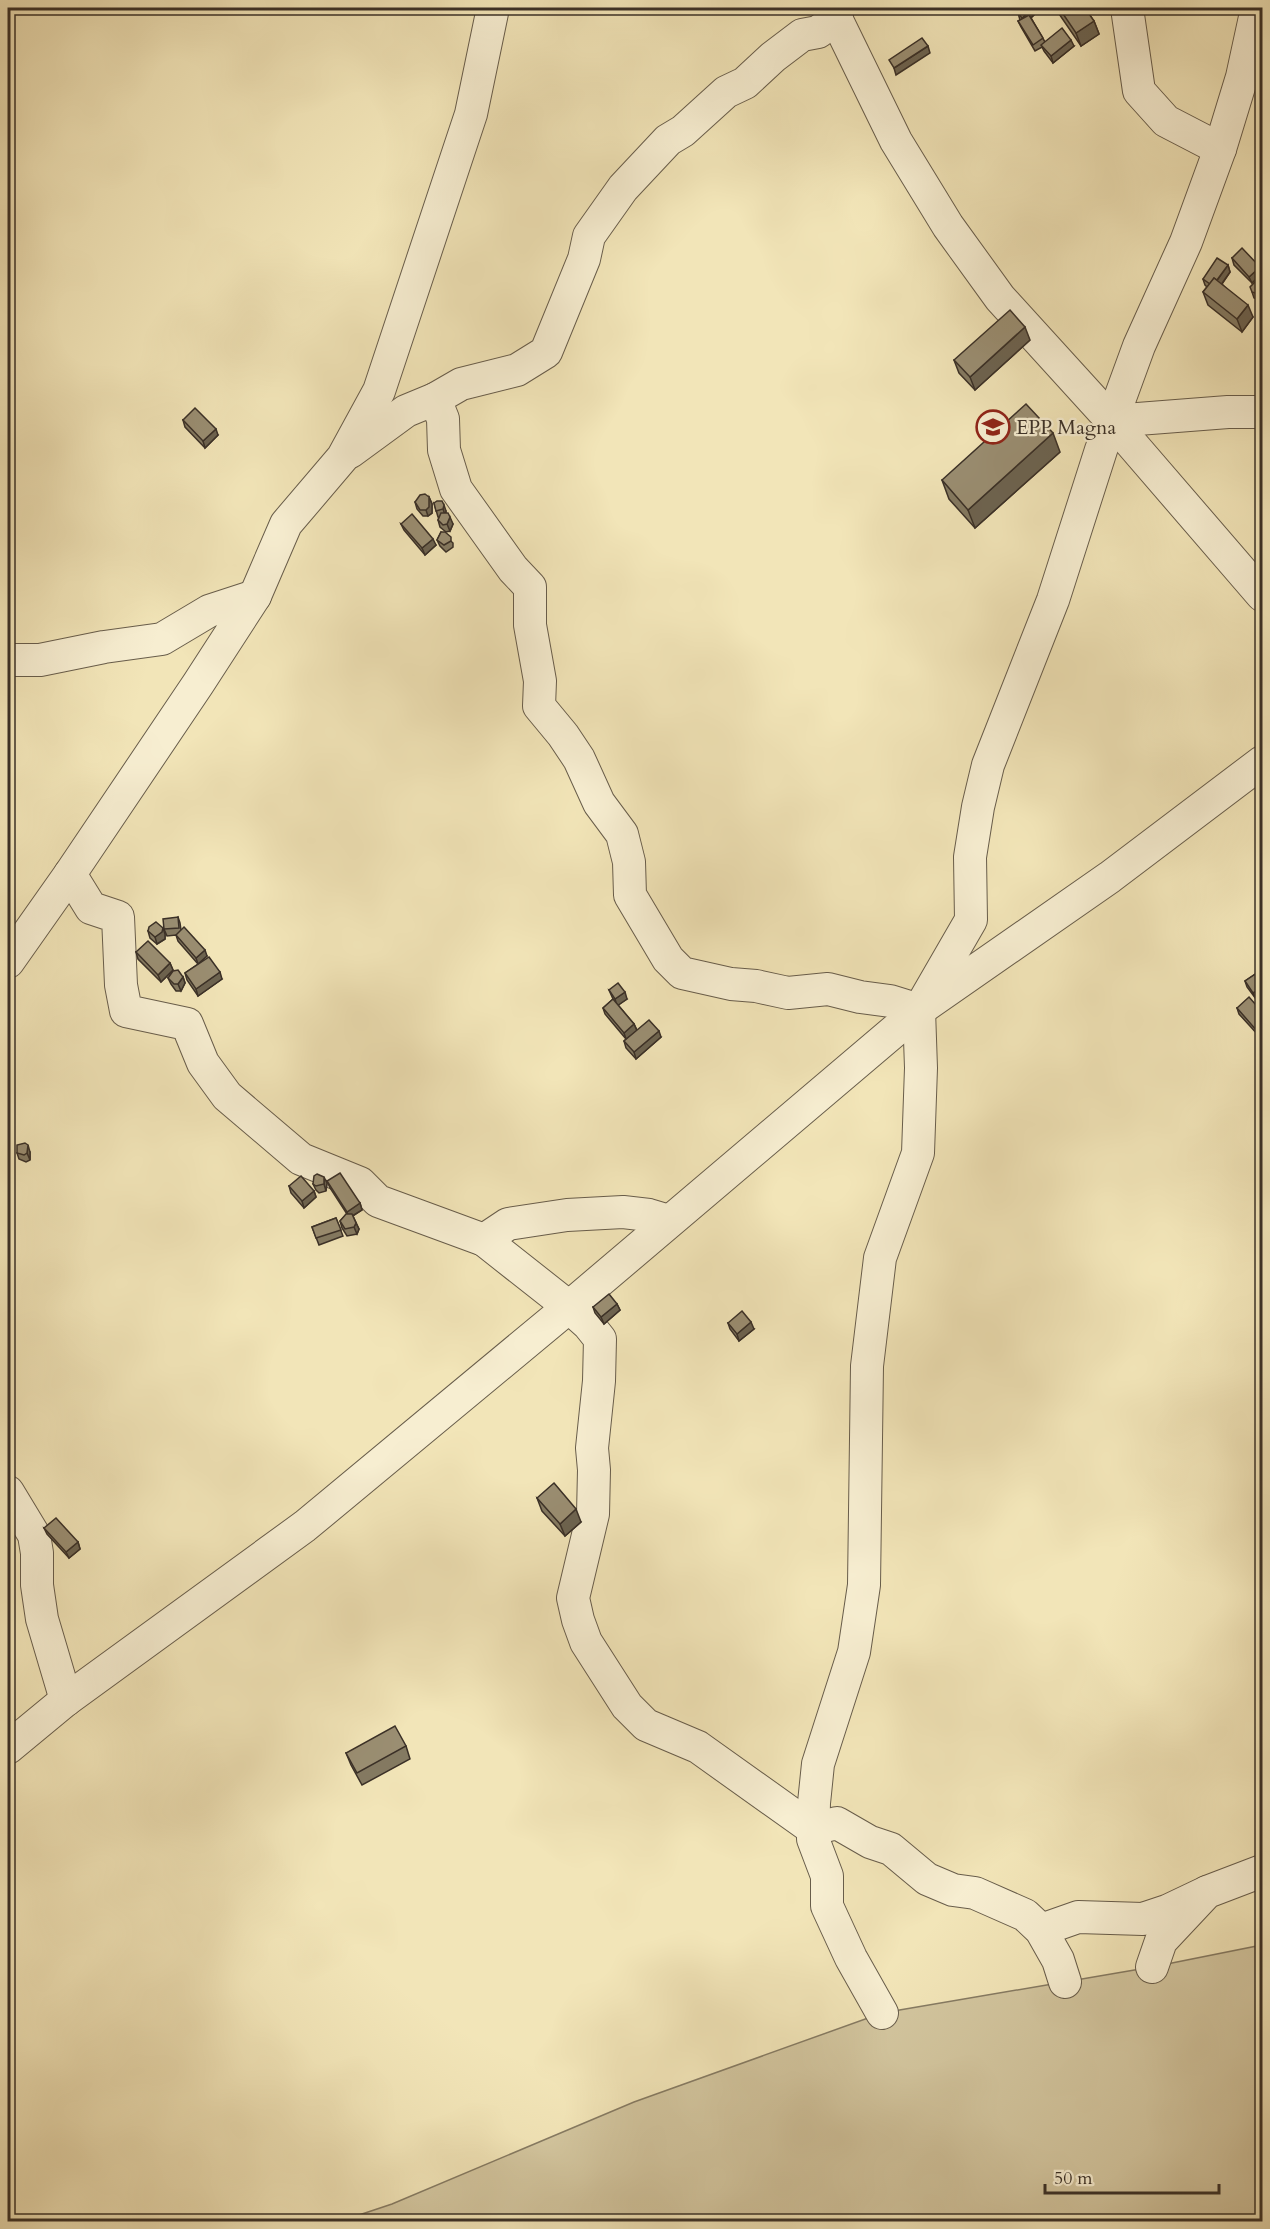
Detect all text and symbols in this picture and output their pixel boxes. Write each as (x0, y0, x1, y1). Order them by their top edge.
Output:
school or university icon: EPP Magna (975, 409, 1011, 445)
place label: EPP Magna (1016, 414, 1116, 441)
scale bar (1045, 2157, 1219, 2195)
text: 50 m (1054, 2166, 1093, 2191)

